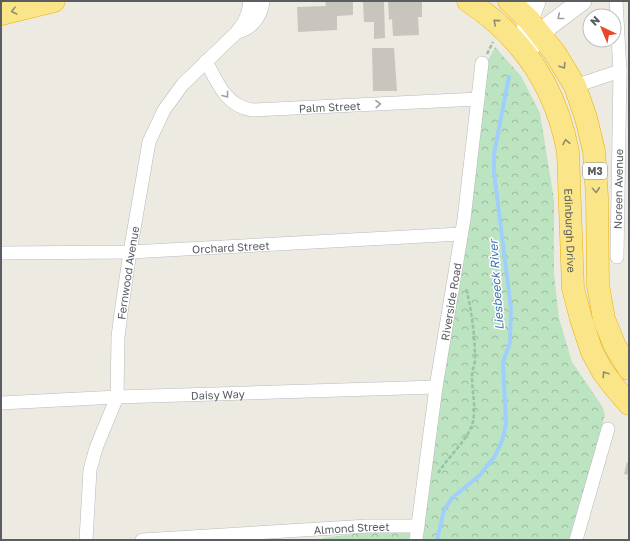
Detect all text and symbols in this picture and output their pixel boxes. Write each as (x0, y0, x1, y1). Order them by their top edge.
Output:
one-way arrow (11, 6, 17, 14)
north arrow (582, 8, 622, 48)
one-way arrow (558, 12, 565, 19)
text: N (587, 13, 602, 28)
one-way arrow (493, 19, 500, 26)
one-way arrow (559, 62, 566, 69)
one-way arrow (221, 90, 228, 97)
street label: Palm Street (298, 98, 361, 114)
one-way arrow (375, 100, 381, 108)
one-way arrow (562, 139, 571, 145)
street label: Noreen Avenue (611, 149, 625, 229)
road number: M3 (583, 163, 607, 179)
one-way arrow (592, 187, 601, 193)
street label: Edinburgh Drive (563, 188, 579, 273)
street label: Fernwood Avenue (114, 225, 141, 320)
water label: Liesbeeck River (485, 237, 507, 331)
street label: Orchard Street (192, 238, 270, 255)
street label: Riverside Road (437, 262, 463, 341)
one-way arrow (602, 371, 610, 378)
street label: Daisy Way (191, 386, 245, 401)
street label: Almond Street (313, 520, 390, 536)

